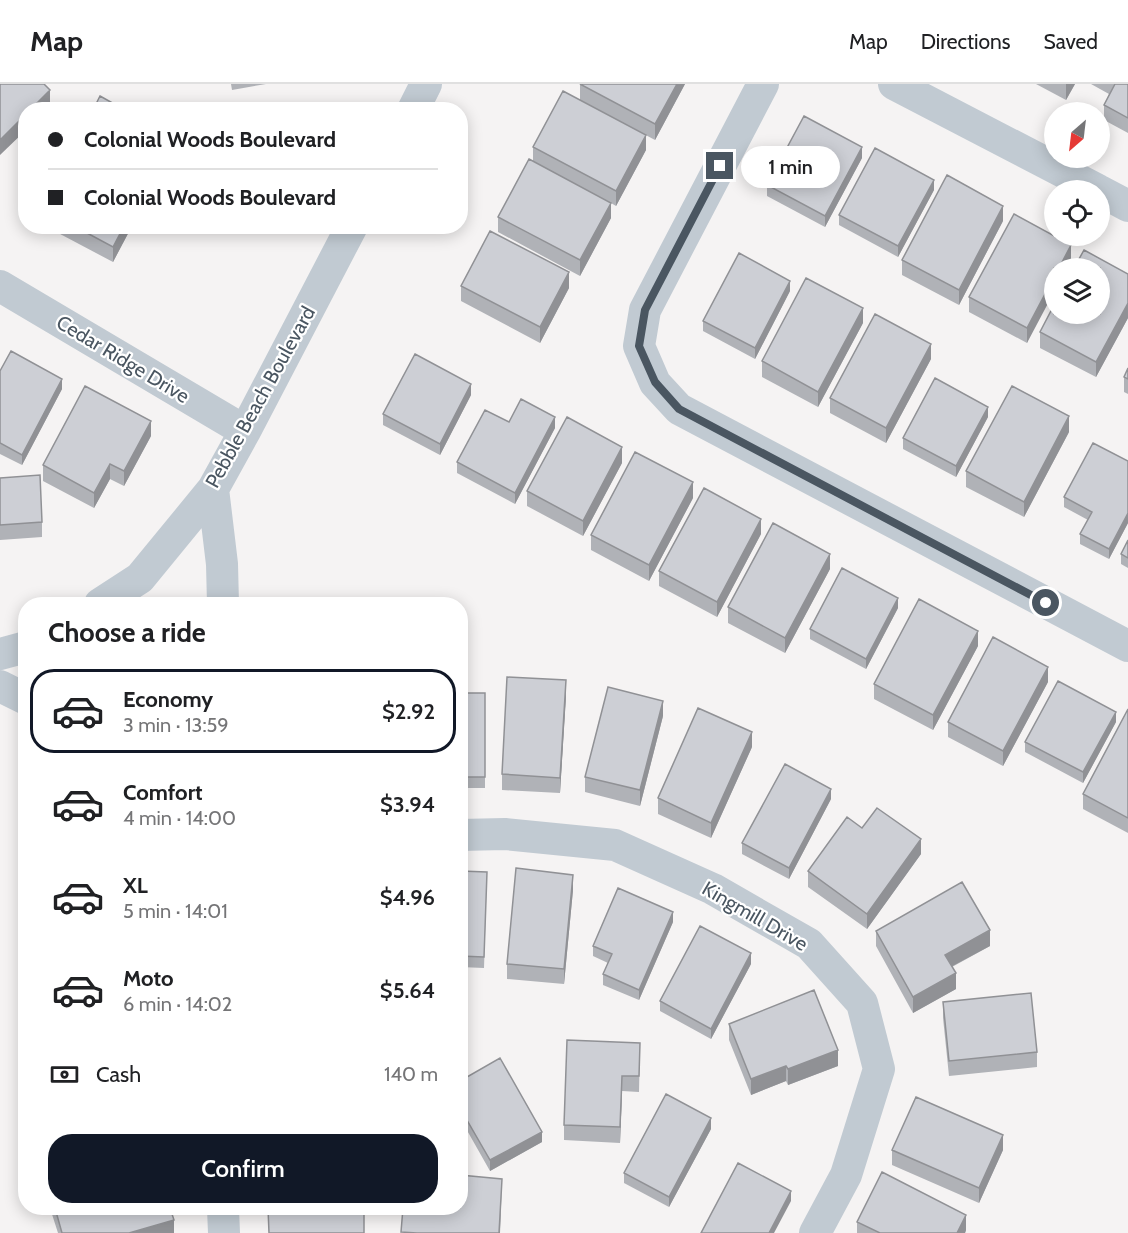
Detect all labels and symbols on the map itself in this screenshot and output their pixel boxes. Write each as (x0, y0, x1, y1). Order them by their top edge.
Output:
north arrow (1044, 102, 1110, 168)
callout: 1 min (741, 145, 840, 187)
route end (706, 152, 733, 179)
street label: Pebble Beach Boulevard (200, 302, 320, 492)
street label: Cedar Ridge Drive (52, 310, 194, 408)
route start (1032, 589, 1059, 616)
street label: Kingmill Drive (698, 876, 812, 956)

